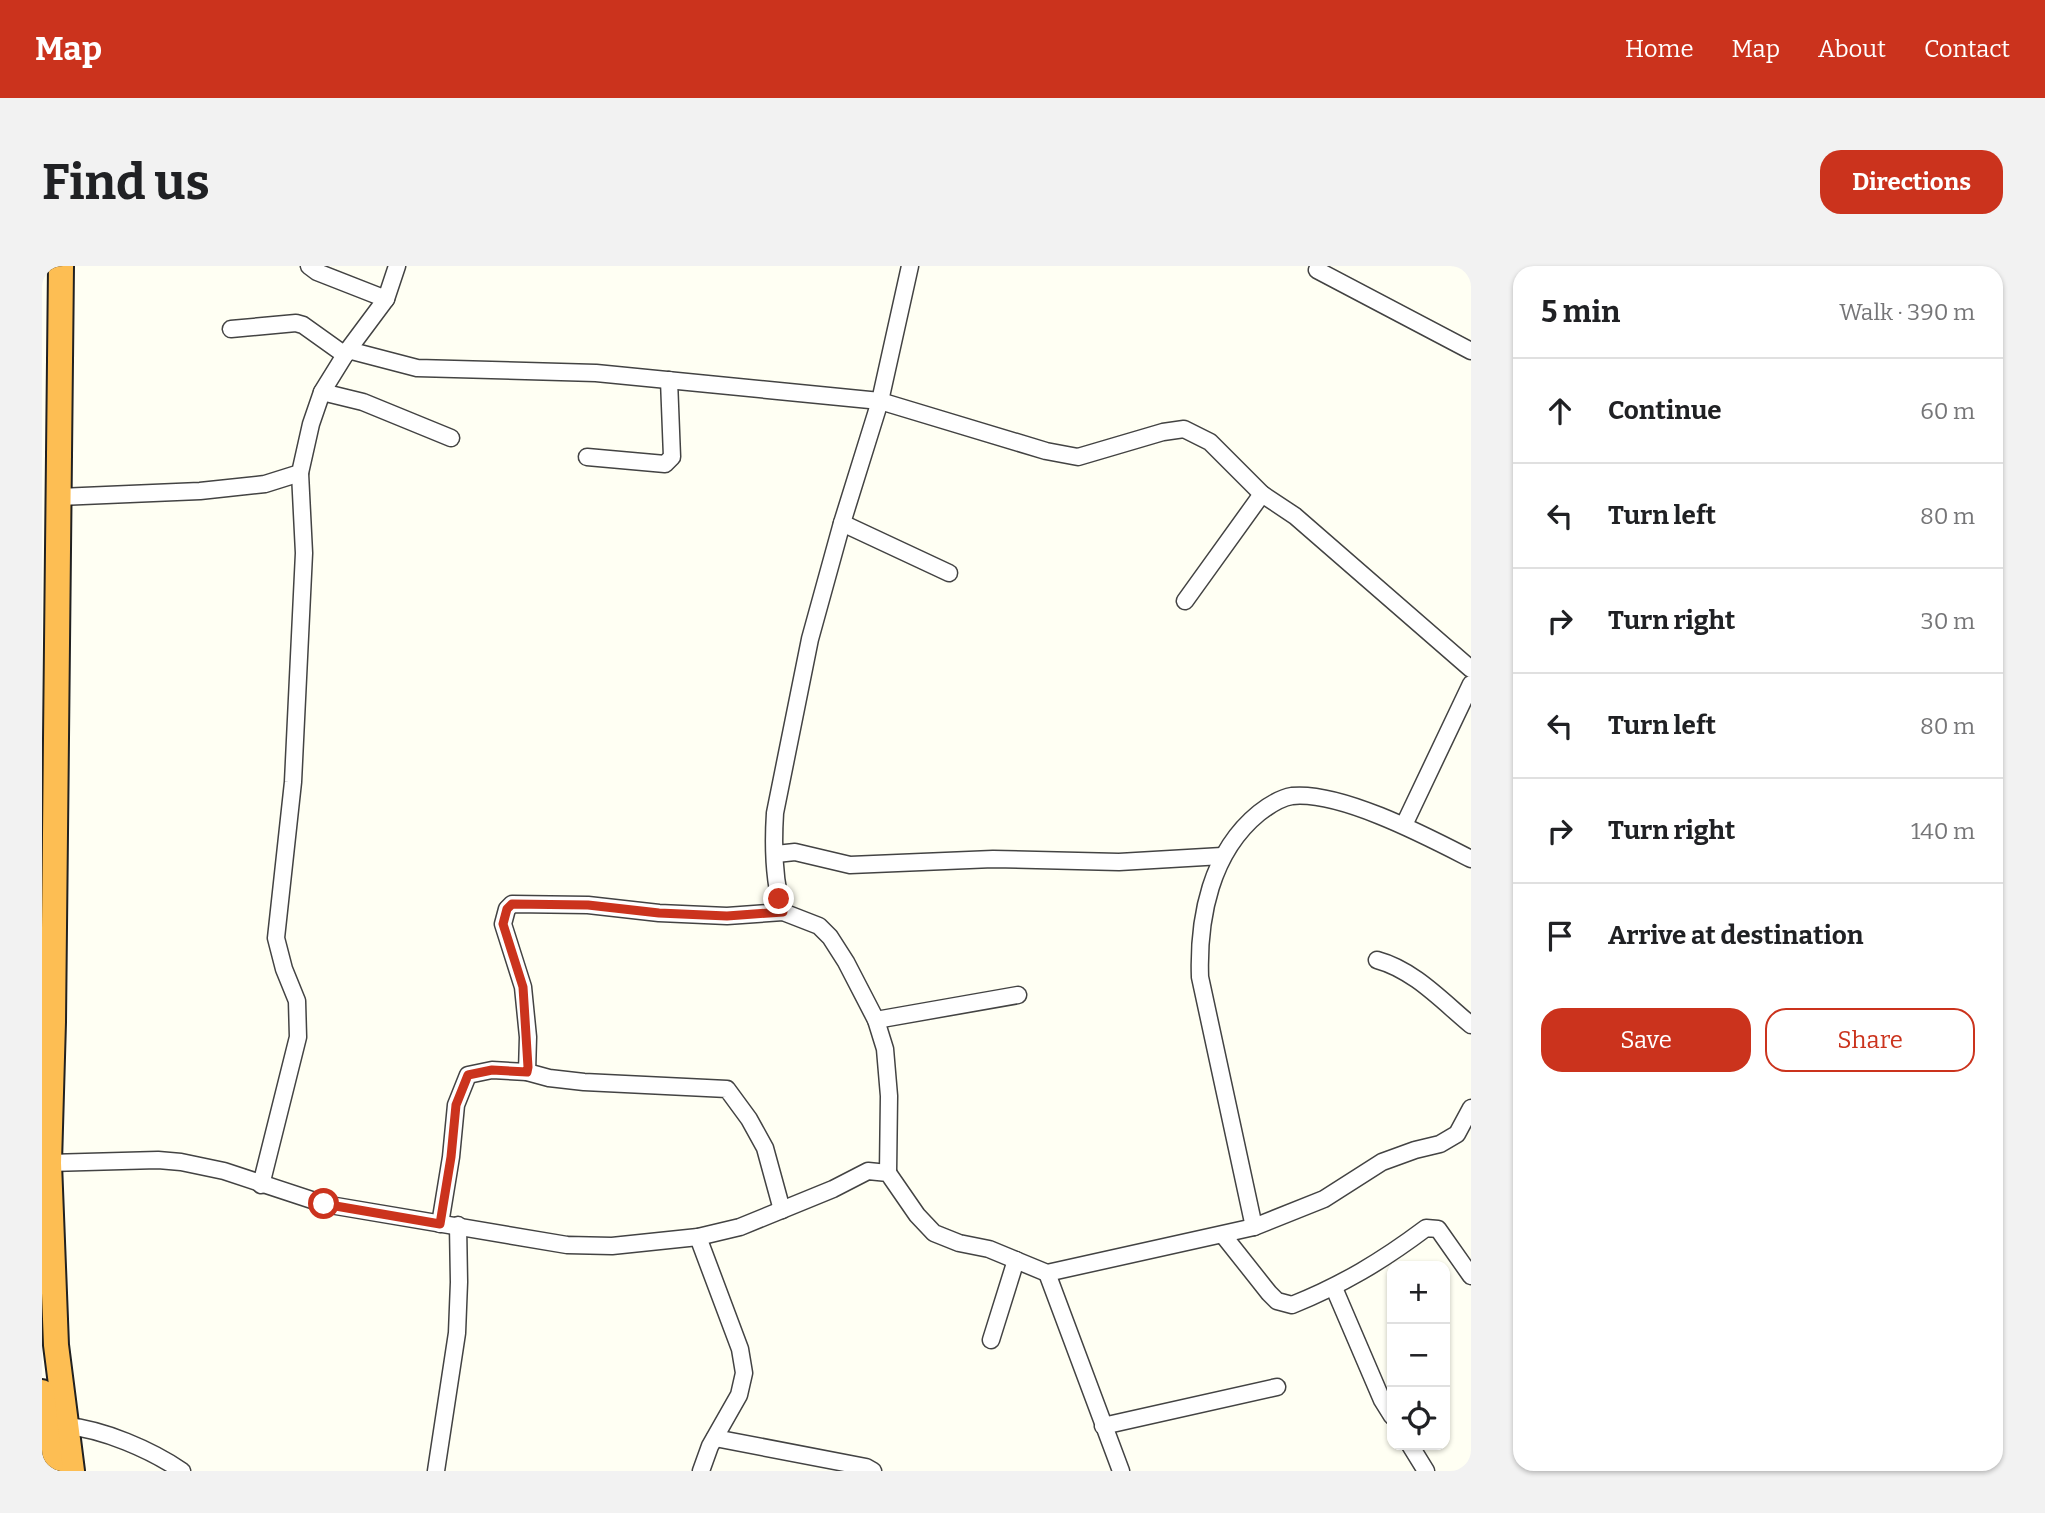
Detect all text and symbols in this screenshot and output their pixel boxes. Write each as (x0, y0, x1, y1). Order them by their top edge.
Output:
text: Map (35, 29, 102, 69)
text: Home (1625, 35, 1694, 63)
text: Map (1732, 35, 1780, 63)
text: About (1818, 35, 1886, 63)
text: Contact (1924, 35, 2010, 63)
button: Directions (1820, 150, 2003, 214)
text: Find us (42, 153, 210, 212)
text: 5 min (1541, 294, 1620, 330)
text: Walk · 390 m (1839, 298, 1975, 326)
icon: ahead (1541, 392, 1579, 430)
text: Continue (1608, 395, 1722, 426)
text: 60 m (1920, 397, 1975, 425)
icon: left (1541, 497, 1579, 535)
text: Turn left (1608, 500, 1716, 531)
text: 80 m (1920, 502, 1975, 530)
icon: right (1541, 602, 1579, 640)
text: Turn right (1608, 605, 1735, 636)
text: 30 m (1921, 607, 1975, 635)
icon: left (1541, 707, 1579, 745)
text: Turn left (1608, 710, 1716, 741)
text: 80 m (1920, 712, 1975, 740)
icon: right (1541, 812, 1579, 850)
text: Turn right (1608, 815, 1735, 846)
text: 140 m (1911, 817, 1975, 845)
route end (763, 883, 794, 914)
icon: arrive (1541, 917, 1579, 955)
text: Arrive at destination (1608, 920, 1863, 951)
button: Save (1541, 1008, 1751, 1072)
button: Share (1765, 1008, 1975, 1072)
route start (308, 1188, 339, 1219)
map controls (1387, 1261, 1450, 1450)
button: + (1387, 1261, 1450, 1324)
button: − (1387, 1324, 1450, 1387)
button: locate (1387, 1387, 1450, 1450)

